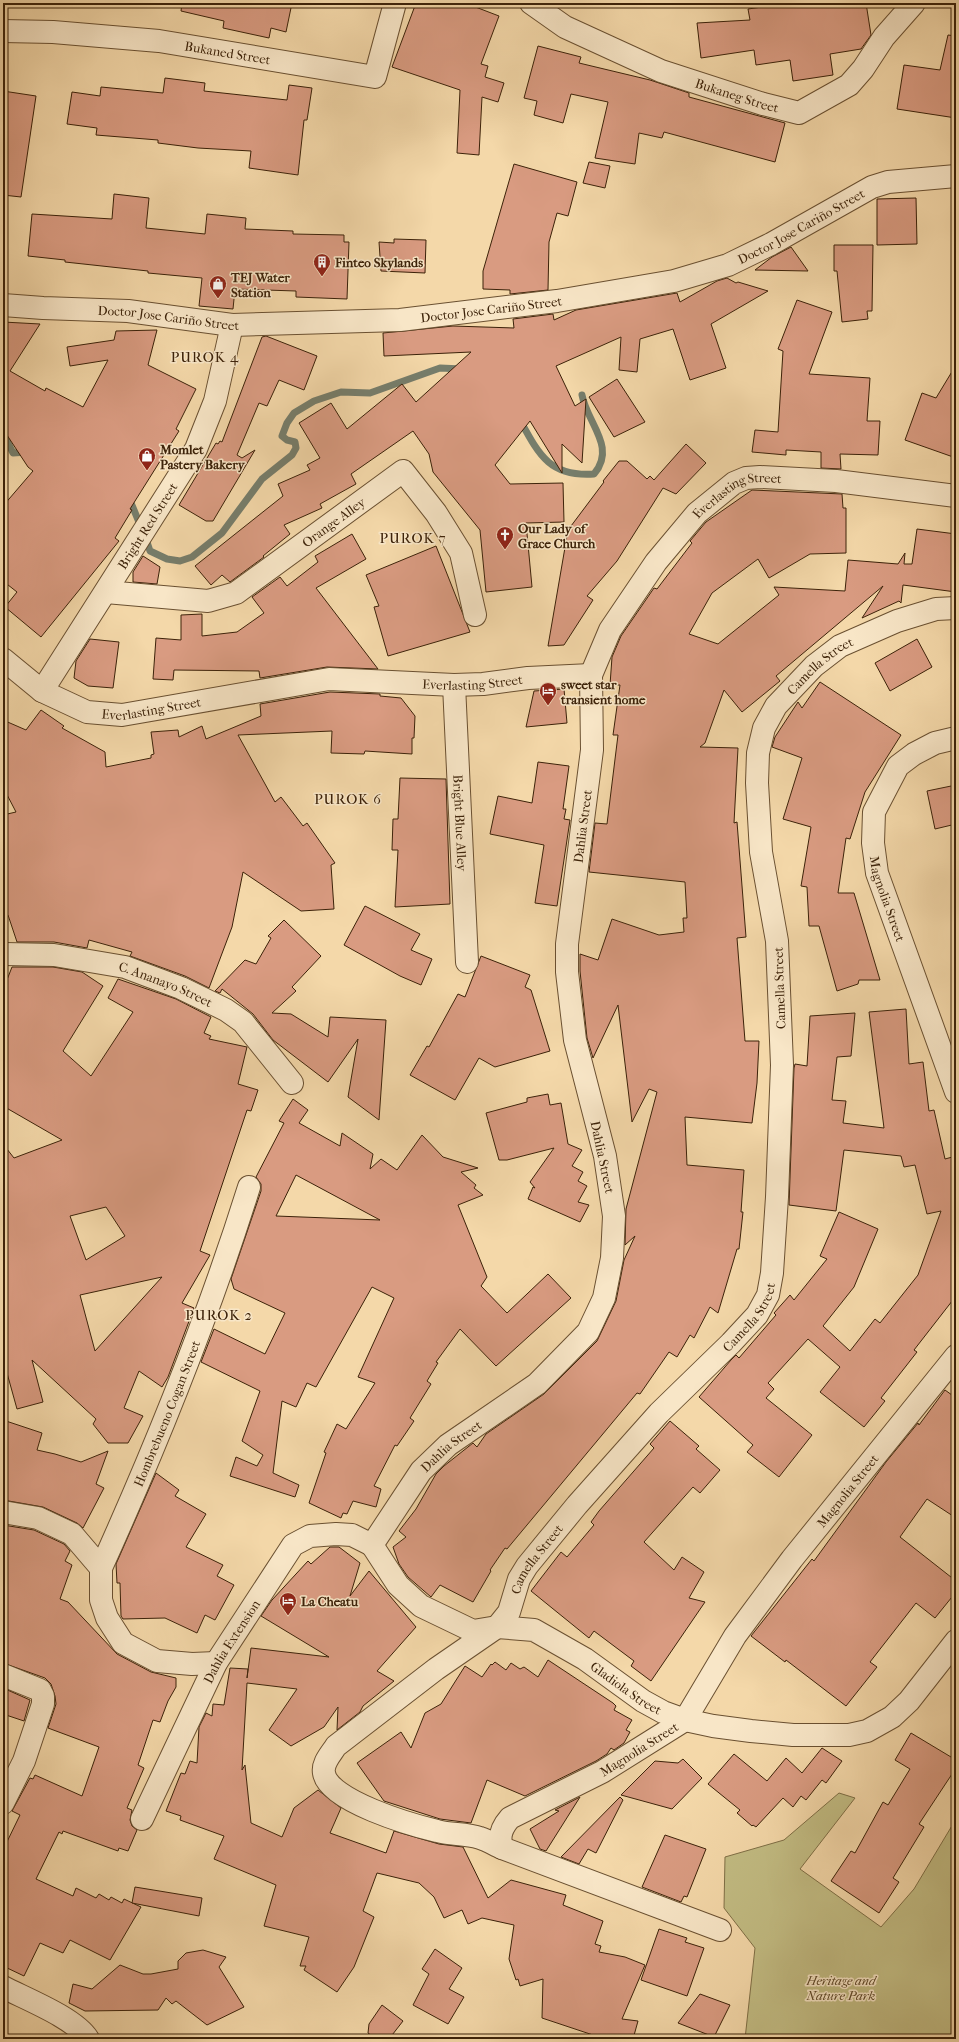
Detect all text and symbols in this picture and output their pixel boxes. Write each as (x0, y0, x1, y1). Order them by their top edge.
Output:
street label: Bukaned Street (184, 38, 272, 68)
street label: Bukaneg Street (693, 76, 780, 116)
street label: Doctor Jose Cariño Street (735, 186, 868, 267)
building icon: Finteo Skylands (312, 252, 332, 277)
place label: Finteo Skylands (334, 255, 423, 271)
place label: TEJ Water Station (230, 270, 290, 300)
shop icon: TEJ Water Station (208, 274, 228, 299)
street label: Doctor Jose Cariño Street (420, 293, 564, 325)
street label: Doctor Jose Cariño Street (97, 303, 240, 333)
district label: PUROK 4 (171, 349, 239, 366)
place label: Momlet Pastery Bakery (159, 442, 246, 473)
shop icon: Momlet Pastery Bakery (137, 446, 157, 471)
street label: Everlasting Street (689, 470, 782, 521)
street label: Bright Red Street (115, 480, 181, 572)
street label: Orange Alley (299, 494, 369, 550)
place label: Our Lady of Grace Church (518, 521, 596, 551)
church icon: Our Lady of Grace Church (495, 525, 515, 550)
district label: PUROK 7 (380, 530, 446, 547)
street label: Camella Street (784, 634, 856, 698)
street label: Everlasting Street (422, 672, 524, 693)
place label: sweet star transient home (560, 677, 646, 707)
hotel icon: sweet star transient home (538, 681, 558, 706)
street label: Everlasting Street (101, 694, 203, 723)
street label: Bright Blue Alley (450, 774, 470, 873)
street label: Dahlia Street (571, 788, 595, 864)
district label: PUROK 6 (314, 791, 382, 808)
street label: Magnolia Street (867, 855, 908, 944)
street label: Camella Street (771, 946, 788, 1029)
street label: C. Ananayo Street (118, 959, 215, 1010)
street label: Dahlia Street (588, 1119, 618, 1195)
street label: Camella Street (720, 1281, 778, 1355)
district label: PUROK 2 (185, 1307, 253, 1324)
street label: Hombrebueno Cogan Street (131, 1338, 203, 1489)
street label: Dahlia Street (418, 1417, 485, 1475)
street label: Magnolia Street (814, 1451, 882, 1530)
street label: Camella Street (508, 1521, 566, 1596)
hotel icon: La Cheatu (278, 1591, 298, 1616)
place label: La Cheatu (301, 1594, 359, 1609)
street label: Dahlia Extension (200, 1597, 263, 1686)
street label: Gladiola Street (587, 1659, 664, 1718)
street label: Magnolia Street (597, 1719, 681, 1779)
park label: Heritage and Nature Park (805, 1973, 878, 2003)

